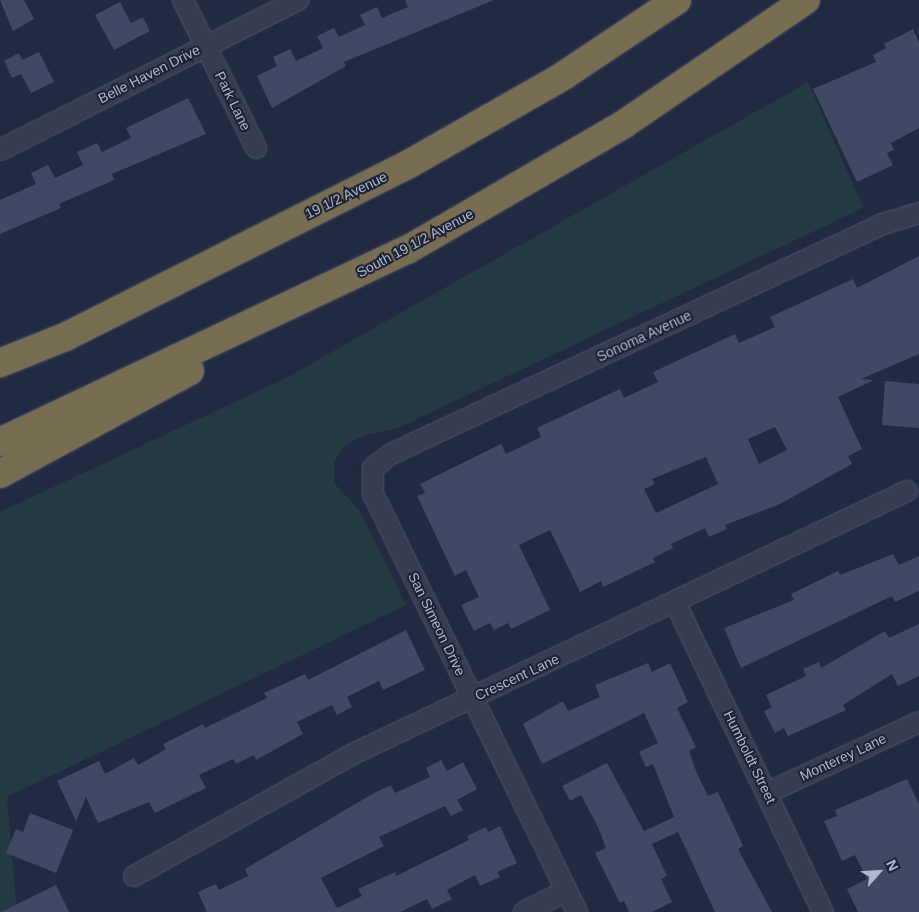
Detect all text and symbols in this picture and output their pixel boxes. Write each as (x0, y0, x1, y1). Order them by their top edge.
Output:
street label: Belle Haven Drive (95, 41, 203, 107)
street label: Park Lane (211, 69, 255, 133)
street label: 19 1/2 Avenue (302, 168, 390, 222)
street label: South 19 1/2 Avenue (353, 205, 477, 281)
street label: Sonoma Avenue (594, 307, 694, 365)
street label: San Simeon Drive (405, 570, 469, 678)
street label: Crescent Lane (472, 650, 562, 704)
street label: Humboldt Street (720, 708, 780, 806)
street label: Monterey Lane (797, 730, 889, 784)
north arrow (854, 847, 904, 897)
text: N (883, 857, 902, 873)

